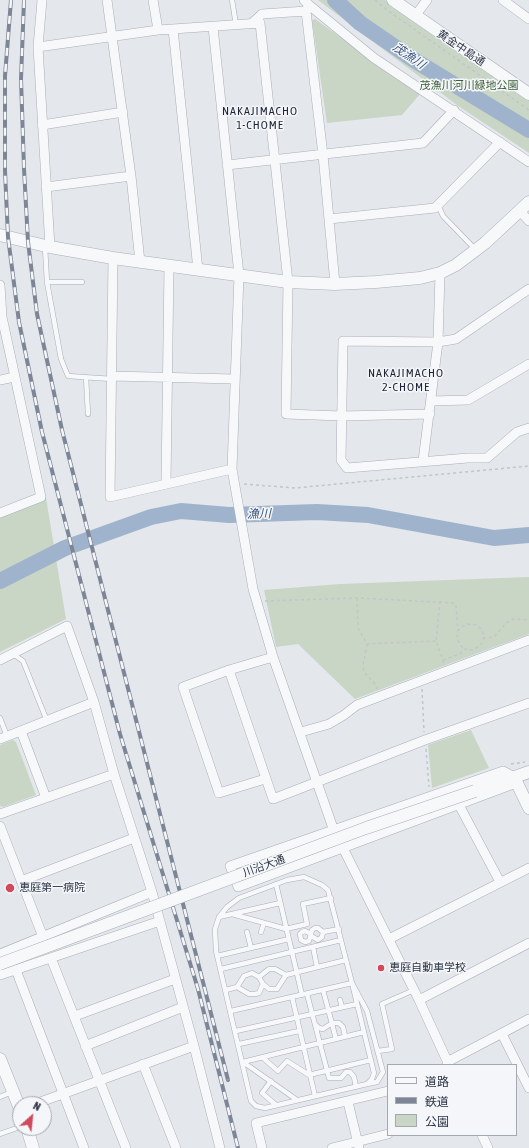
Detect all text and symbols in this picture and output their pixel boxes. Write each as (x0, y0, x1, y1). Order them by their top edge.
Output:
street label: 黄金中島通 (435, 27, 487, 69)
water label: 茂漁川 (390, 40, 428, 72)
park label: 茂漁川河川緑地公園 (420, 79, 518, 93)
district label: NAKAJIMACHO 1-CHOME (222, 104, 298, 132)
district label: NAKAJIMACHO 2-CHOME (368, 366, 444, 394)
water label: 漁川 (247, 507, 271, 521)
street label: 川沿大通 (241, 852, 287, 880)
place label: 恵庭第一病院 (19, 881, 85, 895)
marker: 恵庭第一病院 (4, 882, 16, 894)
place label: 恵庭自動車学校 (389, 961, 466, 975)
marker: 恵庭自動車学校 (376, 963, 386, 973)
legend (387, 1064, 517, 1136)
text: 道路 (425, 1075, 449, 1089)
text: 鉄道 (425, 1095, 449, 1109)
north arrow (12, 1096, 52, 1136)
text: N (31, 1099, 43, 1113)
text: 公園 (425, 1115, 449, 1129)

